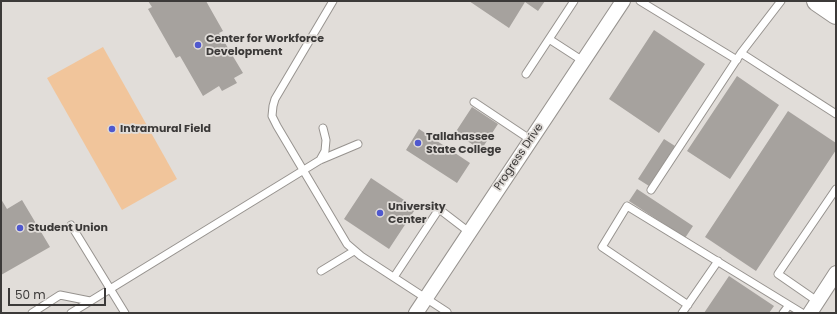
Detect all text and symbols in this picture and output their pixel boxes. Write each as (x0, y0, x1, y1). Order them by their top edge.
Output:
place label: Center for Workforce Development (206, 32, 324, 58)
marker: Center for Workforce Development (193, 40, 203, 50)
street label: Progress Drive (492, 121, 546, 193)
place label: Intramural Field (120, 122, 211, 136)
marker: Intramural Field (107, 124, 117, 134)
place label: Tallahassee State College (426, 130, 501, 156)
marker: Tallahassee State College (413, 138, 423, 148)
place label: University Center (388, 200, 446, 226)
marker: University Center (375, 208, 385, 218)
place label: Student Union (28, 221, 108, 235)
marker: Student Union (15, 223, 25, 233)
scale bar (10, 280, 108, 306)
text: 50 m (15, 286, 46, 303)

